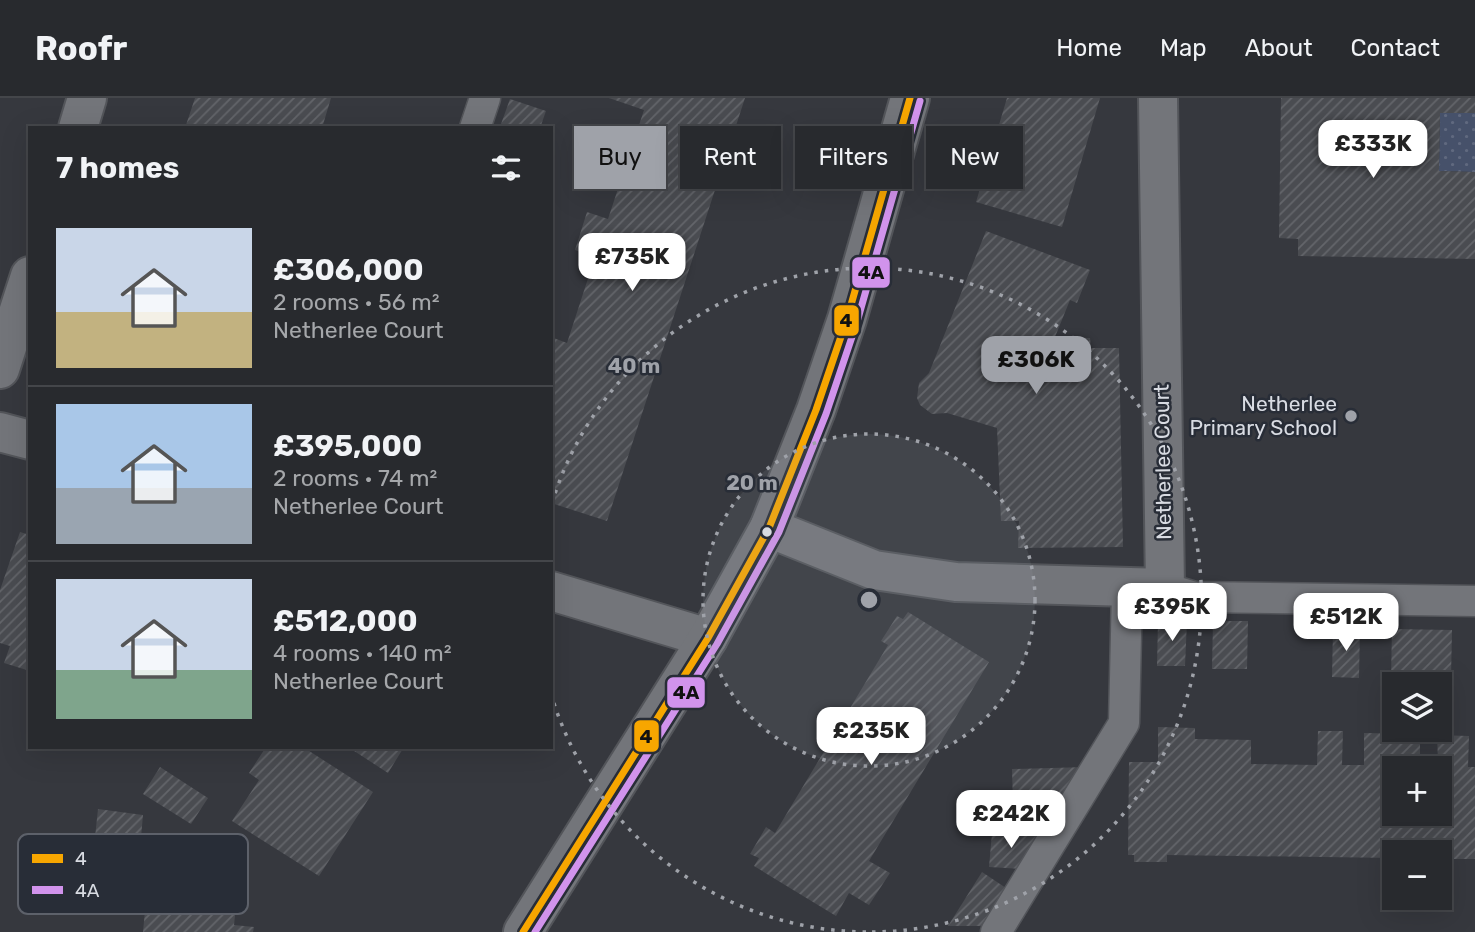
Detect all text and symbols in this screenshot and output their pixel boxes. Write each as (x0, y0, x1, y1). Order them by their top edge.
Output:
text: Roofr (35, 29, 127, 68)
text: Home (1056, 34, 1122, 62)
text: Map (1160, 34, 1207, 62)
text: About (1245, 34, 1313, 62)
text: Contact (1351, 34, 1440, 62)
pin: £333K (1324, 120, 1422, 180)
chip: Buy (574, 126, 666, 189)
chip: Rent (680, 126, 781, 189)
chip: Filters (795, 126, 912, 189)
chip: New (926, 126, 1023, 189)
text: £333K (1334, 129, 1412, 157)
icon: filters (487, 149, 525, 187)
text: 7 homes (56, 150, 179, 186)
pin: £735K (583, 234, 681, 293)
text: £735K (594, 242, 670, 270)
text: £306,000 (273, 252, 424, 288)
icon: home (112, 256, 196, 340)
line badge: 4A (851, 256, 891, 289)
text: 4A (858, 261, 885, 284)
text: 2 rooms · 56 m² (273, 288, 440, 316)
line badge: 4 (833, 304, 860, 337)
text: 4 (840, 309, 853, 332)
text: Netherlee Court (273, 316, 444, 344)
pin: £306K (987, 336, 1085, 396)
text: £306K (997, 345, 1075, 373)
text: 40 m (608, 353, 660, 378)
street label: Netherlee Court (1149, 384, 1176, 540)
place label: Netherlee Primary School (1189, 391, 1337, 440)
marker: Netherlee Primary School (1343, 408, 1359, 424)
text: £395,000 (273, 428, 422, 464)
icon: home (112, 432, 196, 516)
text: 2 rooms · 74 m² (273, 464, 437, 492)
text: 20 m (726, 470, 778, 495)
text: Netherlee Court (273, 492, 444, 520)
unlabelled marker (760, 525, 774, 539)
pin: £395K (1123, 584, 1221, 643)
centre of rings (857, 588, 881, 612)
text: £395K (1134, 592, 1210, 620)
pin: £512K (1297, 594, 1395, 653)
text: £512K (1310, 602, 1382, 630)
text: £512,000 (273, 603, 418, 639)
icon: home (112, 607, 196, 691)
text: 4 rooms · 140 m² (273, 639, 452, 667)
text: Netherlee Court (273, 667, 444, 695)
map controls (1382, 672, 1452, 910)
button: layers (1382, 672, 1452, 742)
line badge: 4A (666, 676, 706, 709)
text: 4A (673, 681, 700, 704)
pin: £235K (822, 708, 920, 767)
text: £235K (833, 716, 909, 744)
line badge: 4 (633, 719, 660, 753)
text: 4 (640, 725, 653, 748)
button: + (1382, 756, 1452, 826)
pin: £242K (962, 790, 1060, 850)
text: £242K (972, 799, 1050, 827)
legend (18, 834, 248, 914)
button: − (1382, 840, 1452, 910)
text: 4 (75, 847, 87, 870)
text: 4A (75, 879, 100, 902)

